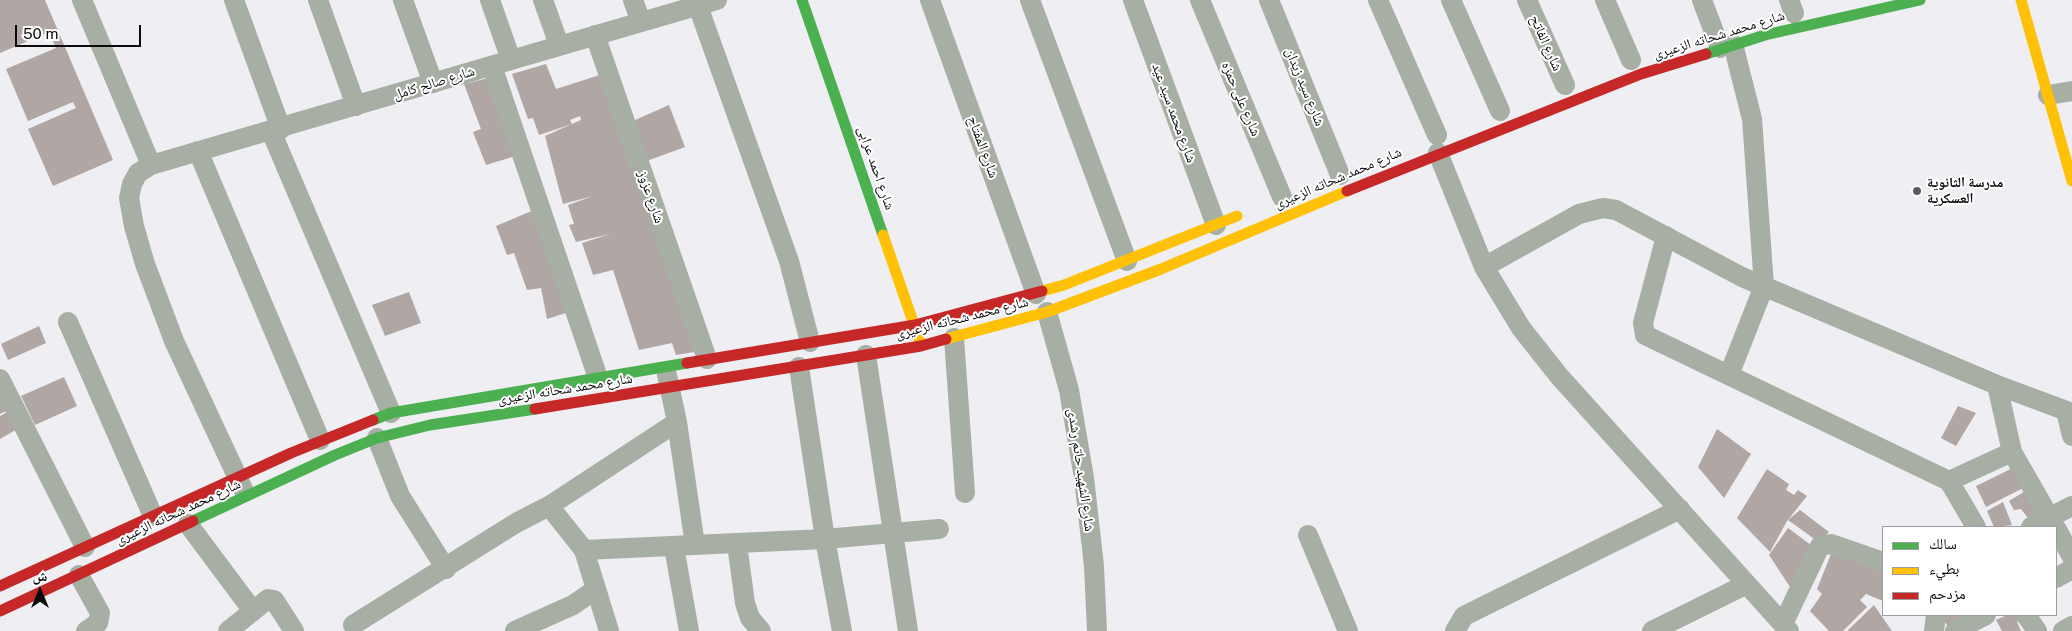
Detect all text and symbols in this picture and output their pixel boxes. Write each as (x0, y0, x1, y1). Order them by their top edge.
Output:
street label: شارع محمد شحاته الزعيرى (1651, 7, 1787, 63)
street label: شارع الفاتح (1526, 12, 1566, 74)
scale bar (18, 15, 144, 47)
text: 50 m (23, 25, 58, 42)
street label: شارع سيد زيدان (1282, 46, 1328, 128)
street label: شارع على حمزه (1218, 59, 1264, 139)
street label: شارع محمد سيد عيد (1148, 61, 1200, 165)
street label: شارع صالح كامل (391, 63, 477, 103)
street label: شارع المفتاح (964, 114, 1002, 180)
street label: شارع احمد عرابى (854, 124, 898, 212)
street label: شارع محمد شحاته الزعيرى (1272, 144, 1404, 212)
street label: شارع عزوز (634, 168, 668, 226)
place label: مدرسة الثانوية العسكرية (1927, 175, 2003, 208)
marker: مدرسة الثانوية العسكرية (1911, 185, 1923, 197)
street label: شارع محمد شحاته الزعيرى (894, 293, 1030, 343)
street label: شارع محمد شحاته الزعيرى (496, 370, 634, 408)
street label: شارع الشهيد حاتم رشدى (1064, 407, 1098, 533)
street label: شارع محمد شحاته الزعيرى (113, 476, 243, 548)
legend (1882, 526, 2057, 616)
text: سالك (1929, 535, 1957, 552)
text: بطيء (1929, 560, 1959, 577)
north arrow (15, 566, 65, 616)
text: ش (33, 568, 47, 584)
text: مزدحم (1929, 585, 1966, 602)

